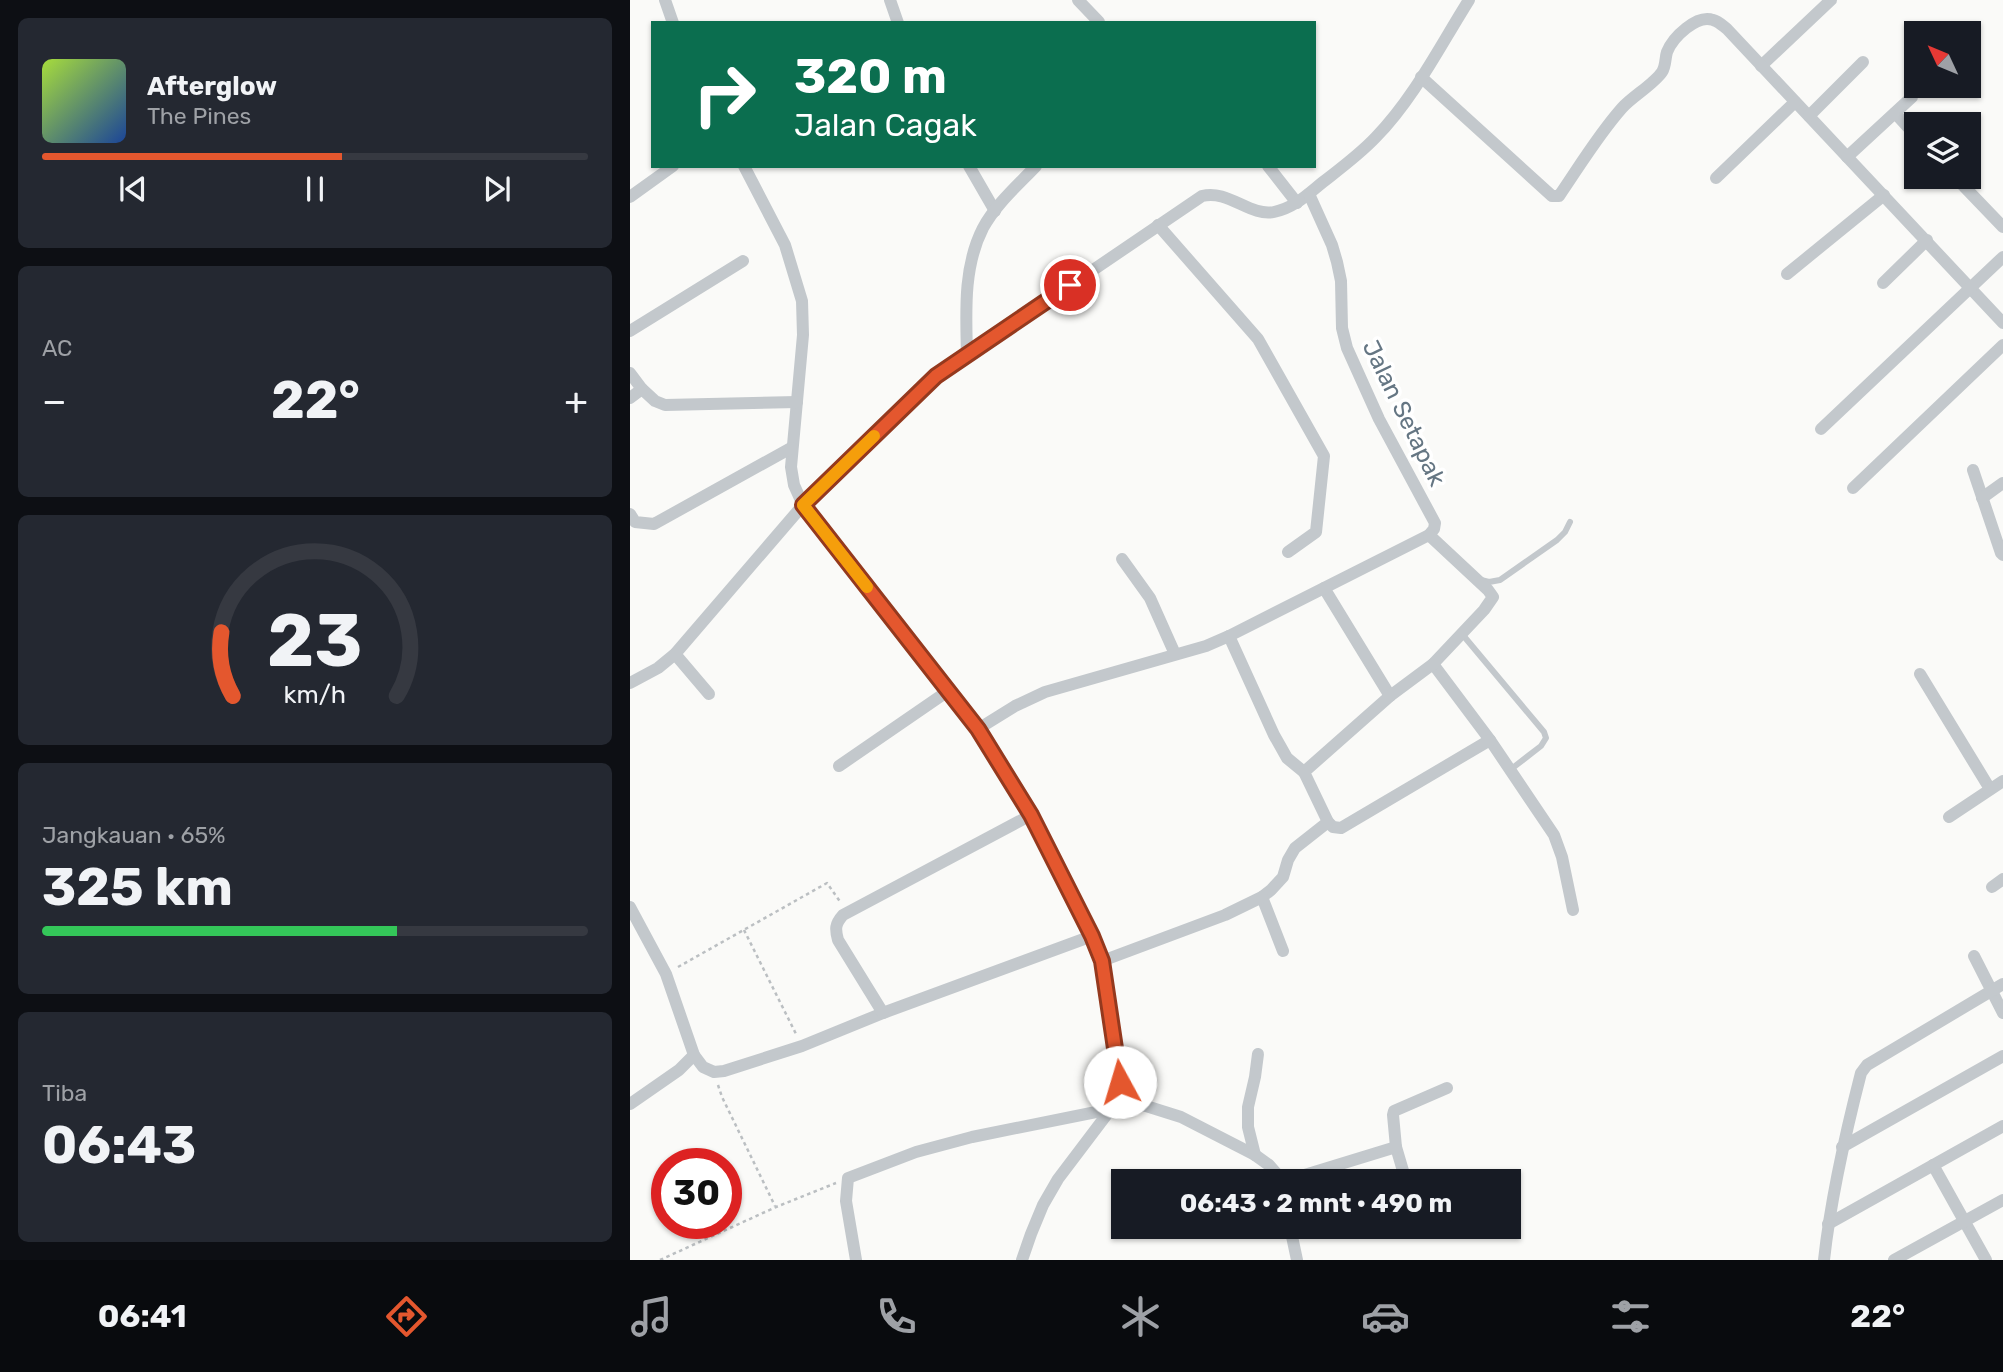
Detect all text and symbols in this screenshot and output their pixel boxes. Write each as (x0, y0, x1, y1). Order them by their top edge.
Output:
north arrow (1904, 21, 1981, 98)
map controls (1904, 21, 1981, 189)
text: 320 m (794, 47, 947, 105)
icon: right (679, 49, 770, 140)
text: Afterglow (147, 71, 277, 102)
text: The Pines (147, 102, 251, 130)
text: Jalan Cagak (794, 106, 977, 144)
button: layers (1904, 112, 1981, 189)
icon: previous (114, 170, 152, 208)
icon: pause (296, 170, 334, 208)
icon: next (478, 170, 516, 208)
pin (1040, 255, 1100, 315)
icon: arrive (1051, 266, 1089, 304)
text: AC (42, 334, 72, 362)
street label: Jalan Setapak (1357, 336, 1452, 491)
text: 22° (271, 369, 360, 431)
text: − (42, 378, 67, 424)
text: + (564, 378, 588, 424)
text: 23 (267, 598, 363, 684)
text: km/h (284, 680, 346, 709)
text: Jangkauan · 65% (42, 821, 226, 849)
text: 325 km (42, 856, 233, 918)
position arrow (1083, 1045, 1157, 1119)
text: Tiba (42, 1079, 87, 1107)
text: 06:43 (42, 1114, 196, 1176)
speed limit sign: 30 (651, 1148, 742, 1239)
text: 06:43 · 2 mnt · 490 m (1180, 1188, 1452, 1219)
icon: directions (382, 1292, 431, 1341)
icon: music (627, 1292, 676, 1341)
icon: phone (872, 1292, 921, 1341)
icon: climate (1116, 1292, 1165, 1341)
icon: car (1361, 1292, 1410, 1341)
icon: filters (1606, 1292, 1655, 1341)
text: 06:41 (98, 1297, 187, 1335)
text: 22° (1850, 1297, 1905, 1335)

